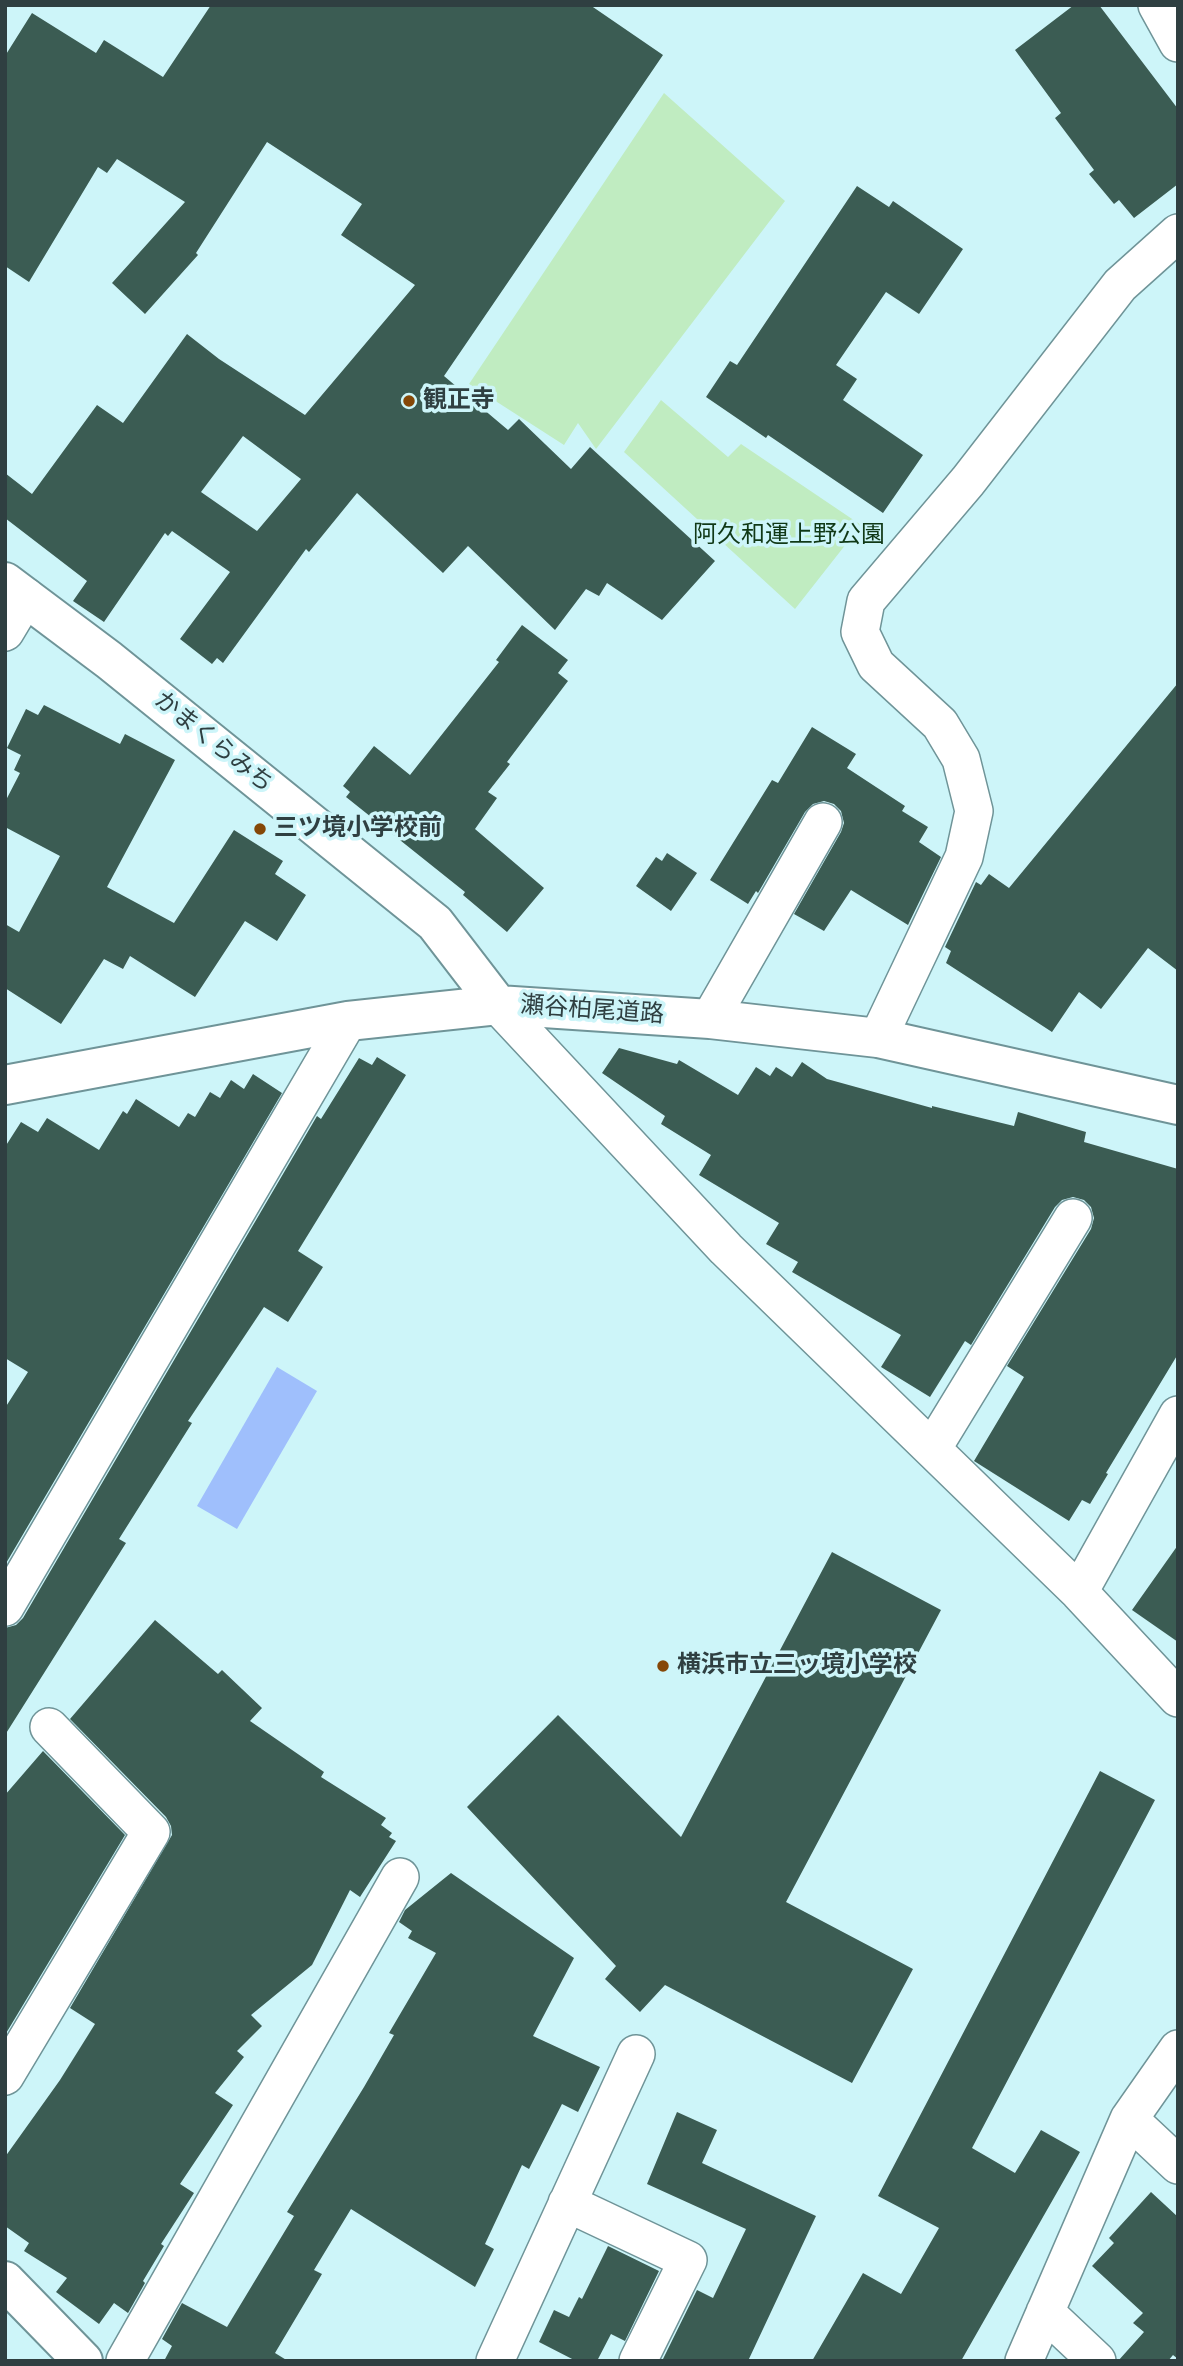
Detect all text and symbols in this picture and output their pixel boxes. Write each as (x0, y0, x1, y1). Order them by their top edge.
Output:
place label: 観正寺 (423, 387, 495, 415)
marker: 観正寺 (401, 393, 417, 409)
park label: 阿久和運上野公園 (693, 522, 885, 550)
street label: かまくらみち (148, 686, 278, 800)
place label: 三ツ境小学校前 (274, 815, 442, 843)
marker: 三ツ境小学校前 (252, 821, 268, 837)
street label: 瀬谷柏尾道路 (519, 992, 665, 1030)
place label: 横浜市立三ッ境小学校 (677, 1652, 917, 1680)
marker: 横浜市立三ッ境小学校 (655, 1658, 671, 1674)

